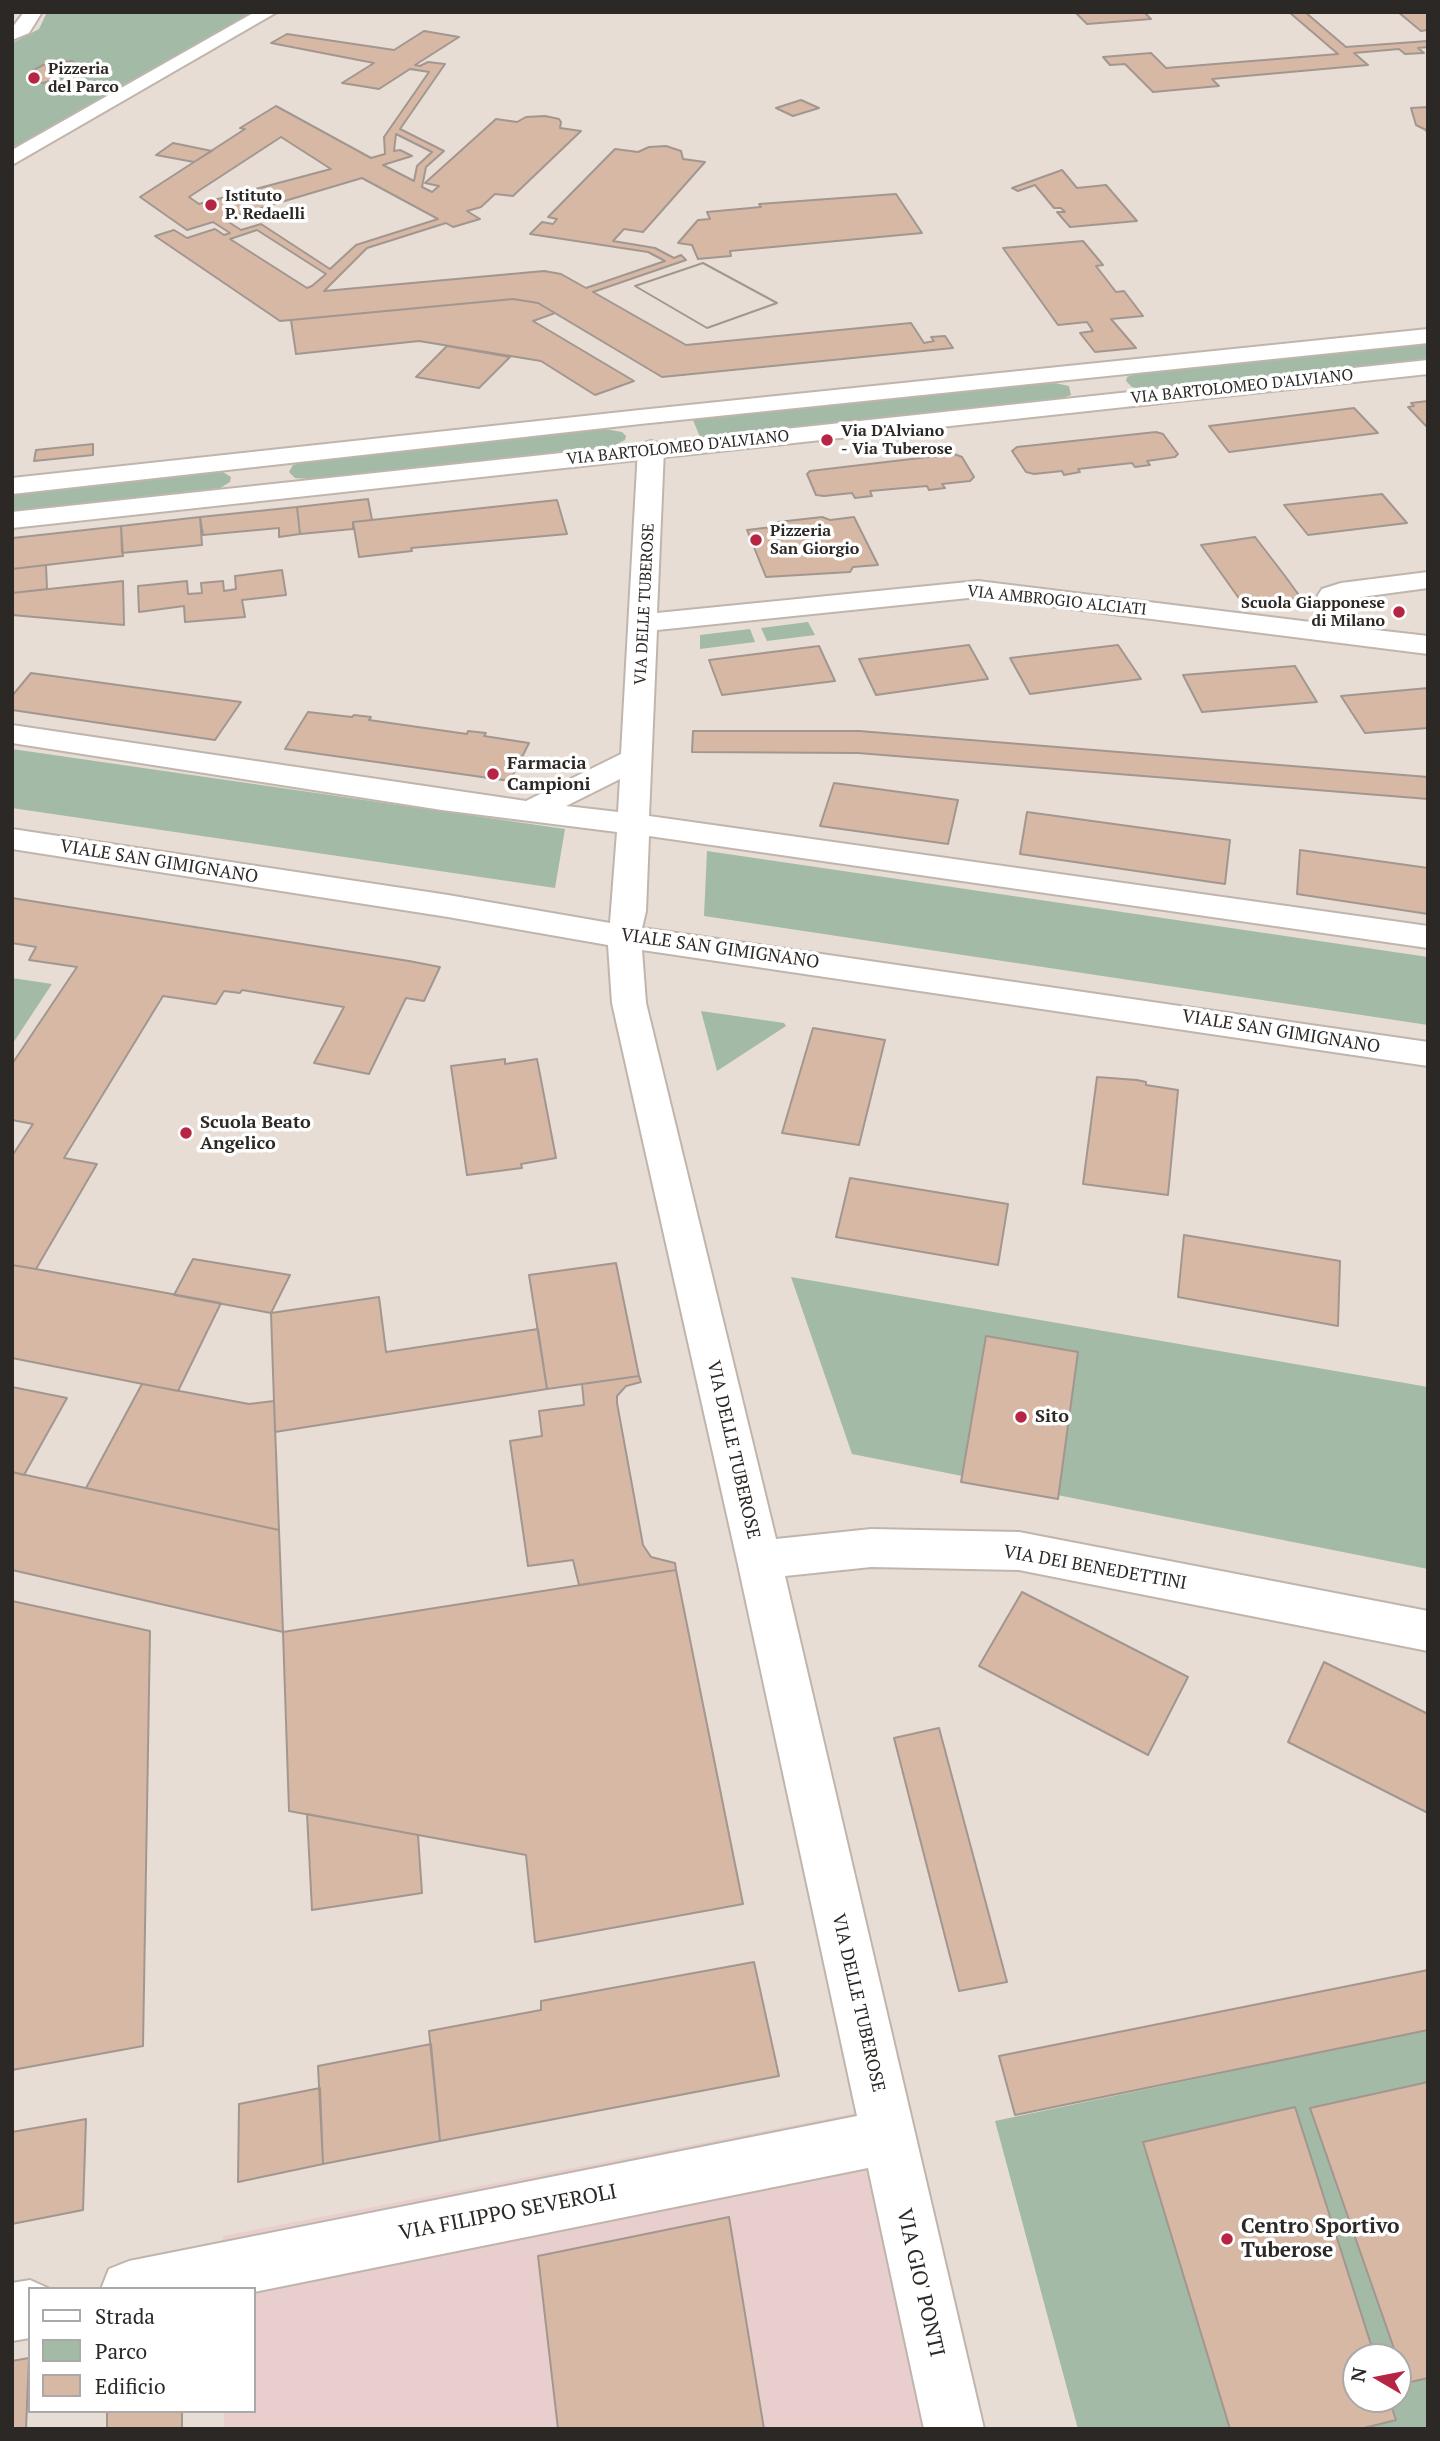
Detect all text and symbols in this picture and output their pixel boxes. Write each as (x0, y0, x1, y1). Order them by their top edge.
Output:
place label: Pizzeria del Parco (48, 59, 119, 97)
marker: Pizzeria del Parco (26, 70, 42, 86)
place label: Istituto P. Redaelli (225, 186, 305, 224)
marker: Istituto P. Redaelli (203, 197, 219, 213)
street label: VIA BARTOLOMEO D'ALVIANO (1130, 366, 1354, 408)
place label: Via D'Alviano - Via Tuberose (841, 421, 953, 459)
street label: VIA BARTOLOMEO D'ALVIANO (566, 427, 790, 469)
marker: Via D'Alviano - Via Tuberose (819, 432, 835, 448)
place label: Pizzeria San Giorgio (770, 521, 859, 559)
street label: VIA DELLE TUBEROSE (631, 523, 659, 685)
marker: Pizzeria San Giorgio (748, 532, 764, 548)
street label: VIA AMBROGIO ALCIATI (966, 582, 1148, 620)
place label: Scuola Giapponese di Milano (1241, 593, 1385, 631)
marker: Scuola Giapponese di Milano (1391, 604, 1407, 620)
place label: Farmacia Campioni (507, 753, 591, 796)
marker: Farmacia Campioni (485, 766, 501, 782)
street label: VIALE SAN GIMIGNANO (58, 836, 260, 888)
street label: VIALE SAN GIMIGNANO (619, 924, 821, 974)
street label: VIALE SAN GIMIGNANO (1180, 1006, 1382, 1058)
place label: Scuola Beato Angelico (200, 1112, 311, 1154)
marker: Scuola Beato Angelico (178, 1125, 194, 1141)
street label: VIA DELLE TUBEROSE (702, 1359, 764, 1541)
place label: Sito (1035, 1406, 1069, 1428)
marker: Sito (1013, 1409, 1029, 1425)
street label: VIA DEI BENEDETTINI (1002, 1541, 1188, 1595)
street label: VIA DELLE TUBEROSE (827, 1912, 889, 2094)
street label: VIA FILIPPO SEVEROLI (397, 2179, 619, 2247)
street label: VIA GIO' PONTI (891, 2206, 949, 2360)
place label: Centro Sportivo Tuberose (1241, 2214, 1399, 2264)
marker: Centro Sportivo Tuberose (1219, 2231, 1235, 2247)
legend (28, 2287, 256, 2413)
text: Strada (95, 2302, 155, 2330)
text: Parco (95, 2337, 147, 2365)
north arrow (1342, 2343, 1412, 2413)
text: N (1344, 2365, 1371, 2384)
text: Edificio (95, 2372, 166, 2400)

